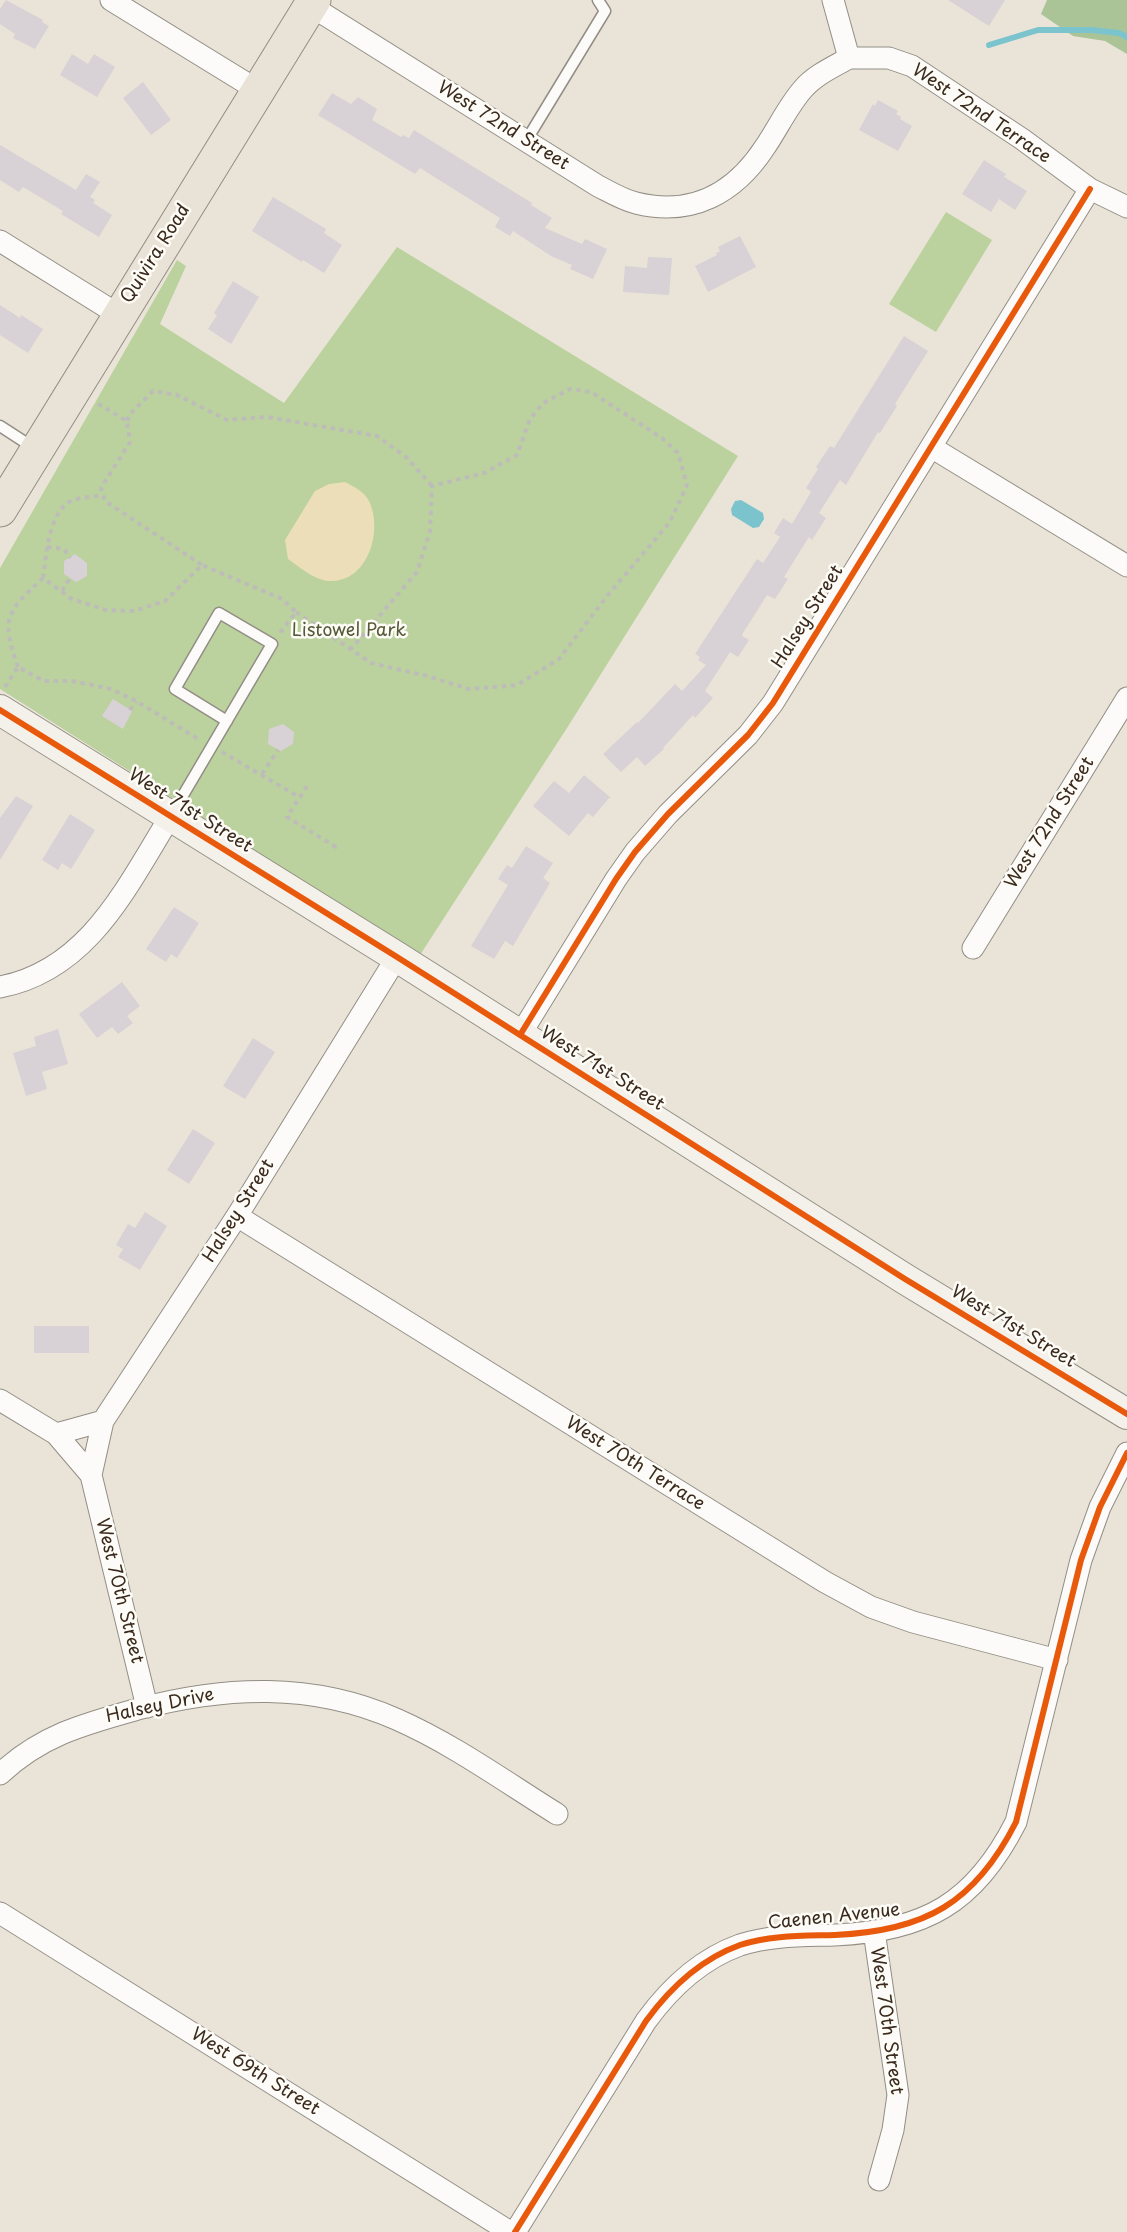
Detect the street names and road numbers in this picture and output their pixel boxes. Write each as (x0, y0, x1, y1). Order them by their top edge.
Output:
street label: West 72nd Terrace (908, 60, 1054, 168)
street label: West 72nd Street (433, 77, 573, 175)
street label: Quivira Road (117, 200, 195, 308)
street label: Halsey Street (768, 561, 848, 673)
street label: West 72nd Street (1001, 753, 1099, 893)
street label: West 71st Street (124, 764, 256, 858)
street label: West 71st Street (536, 1022, 668, 1116)
street label: Halsey Street (199, 1155, 279, 1267)
street label: West 71st Street (947, 1281, 1079, 1373)
street label: West 70th Terrace (561, 1412, 709, 1516)
street label: West 70th Street (91, 1516, 147, 1666)
street label: Halsey Drive (104, 1684, 216, 1728)
street label: Caenen Avenue (767, 1899, 901, 1935)
street label: West 70th Street (865, 1946, 907, 2096)
street label: West 69th Street (187, 2024, 323, 2120)

